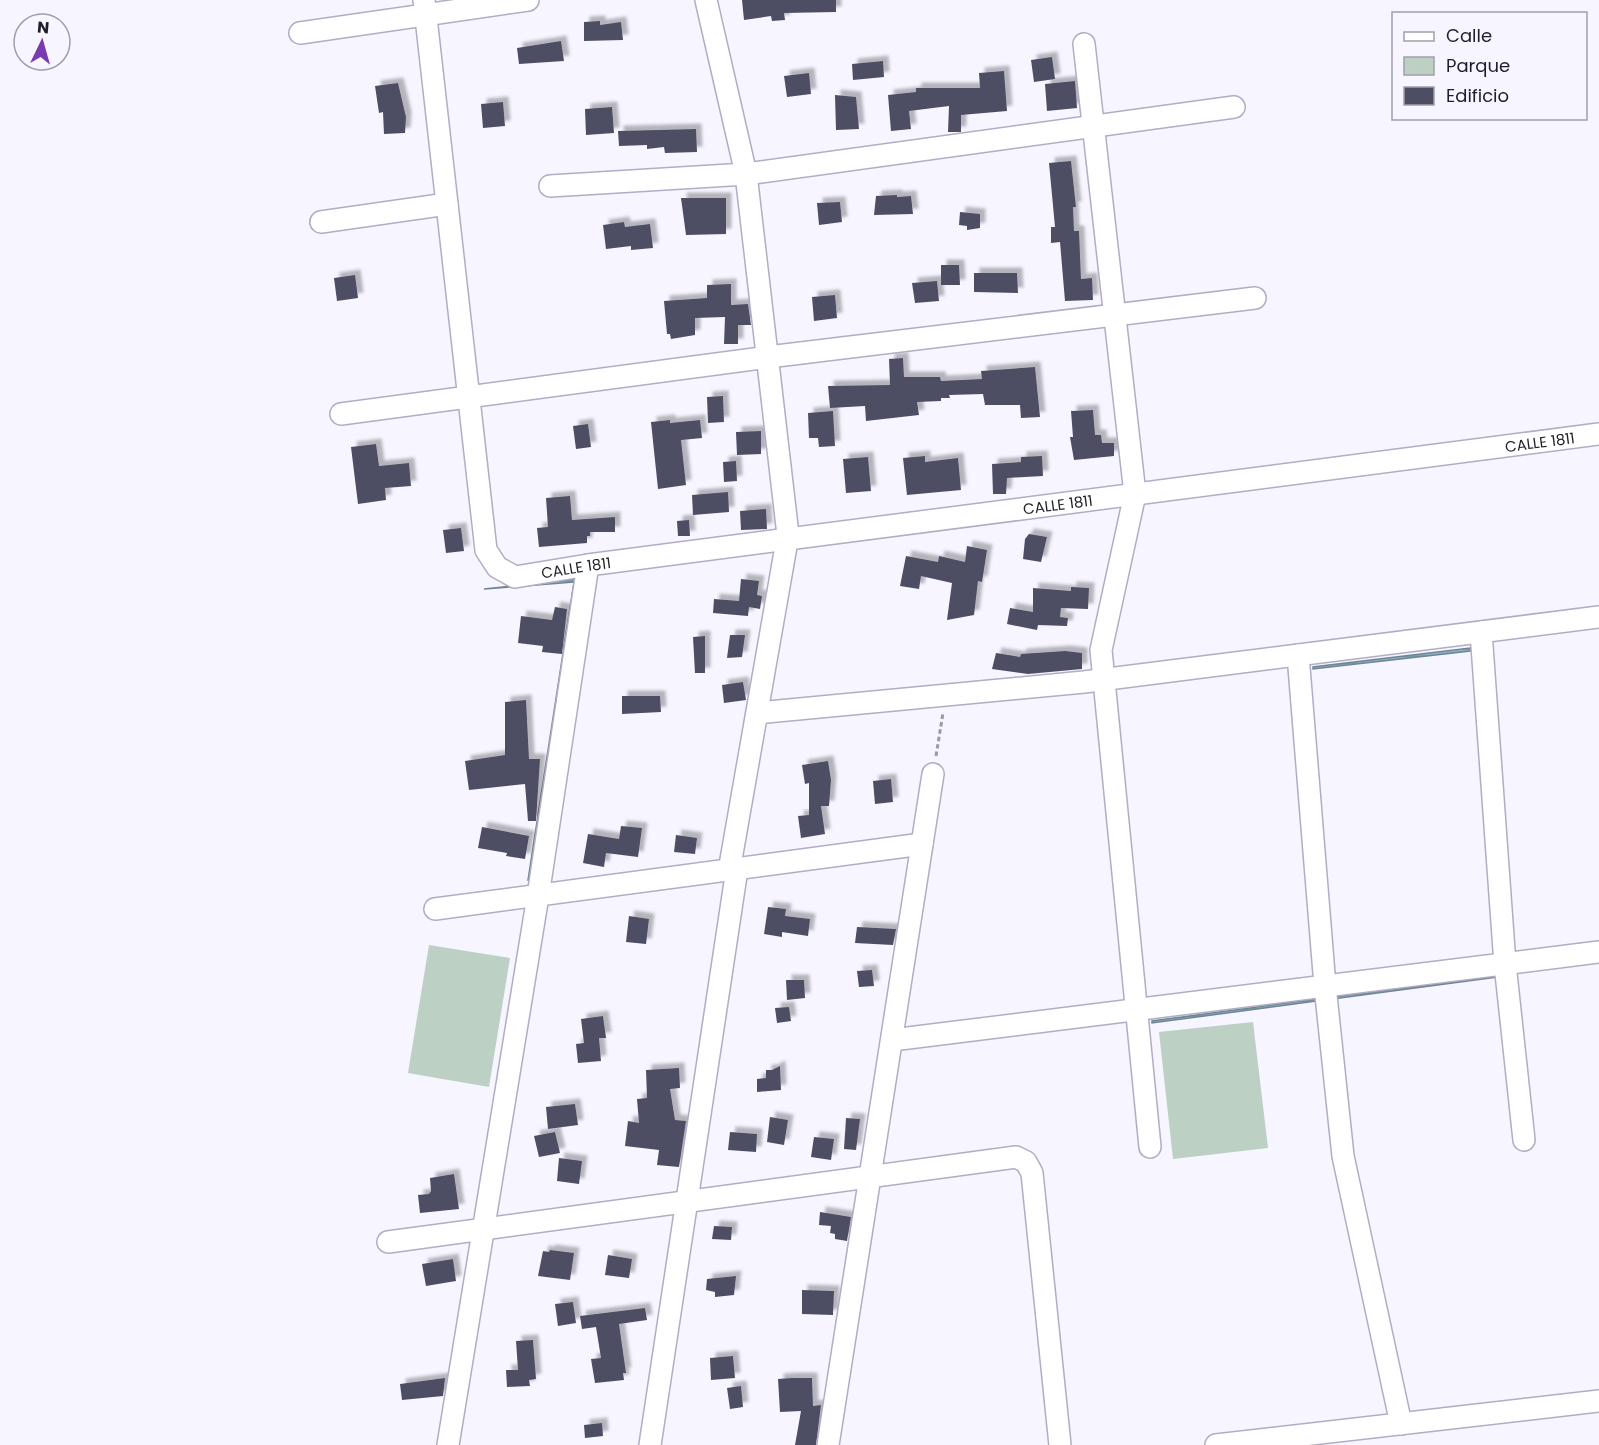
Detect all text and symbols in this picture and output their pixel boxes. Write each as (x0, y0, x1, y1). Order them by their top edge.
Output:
north arrow (12, 12, 72, 72)
legend (1392, 12, 1587, 120)
text: N (36, 16, 50, 40)
text: Calle (1446, 23, 1492, 48)
text: Parque (1446, 53, 1510, 78)
text: Edificio (1446, 83, 1509, 108)
street label: CALLE 1811 (1504, 427, 1576, 457)
street label: CALLE 1811 (1022, 489, 1094, 519)
street label: CALLE 1811 (539, 552, 612, 583)

